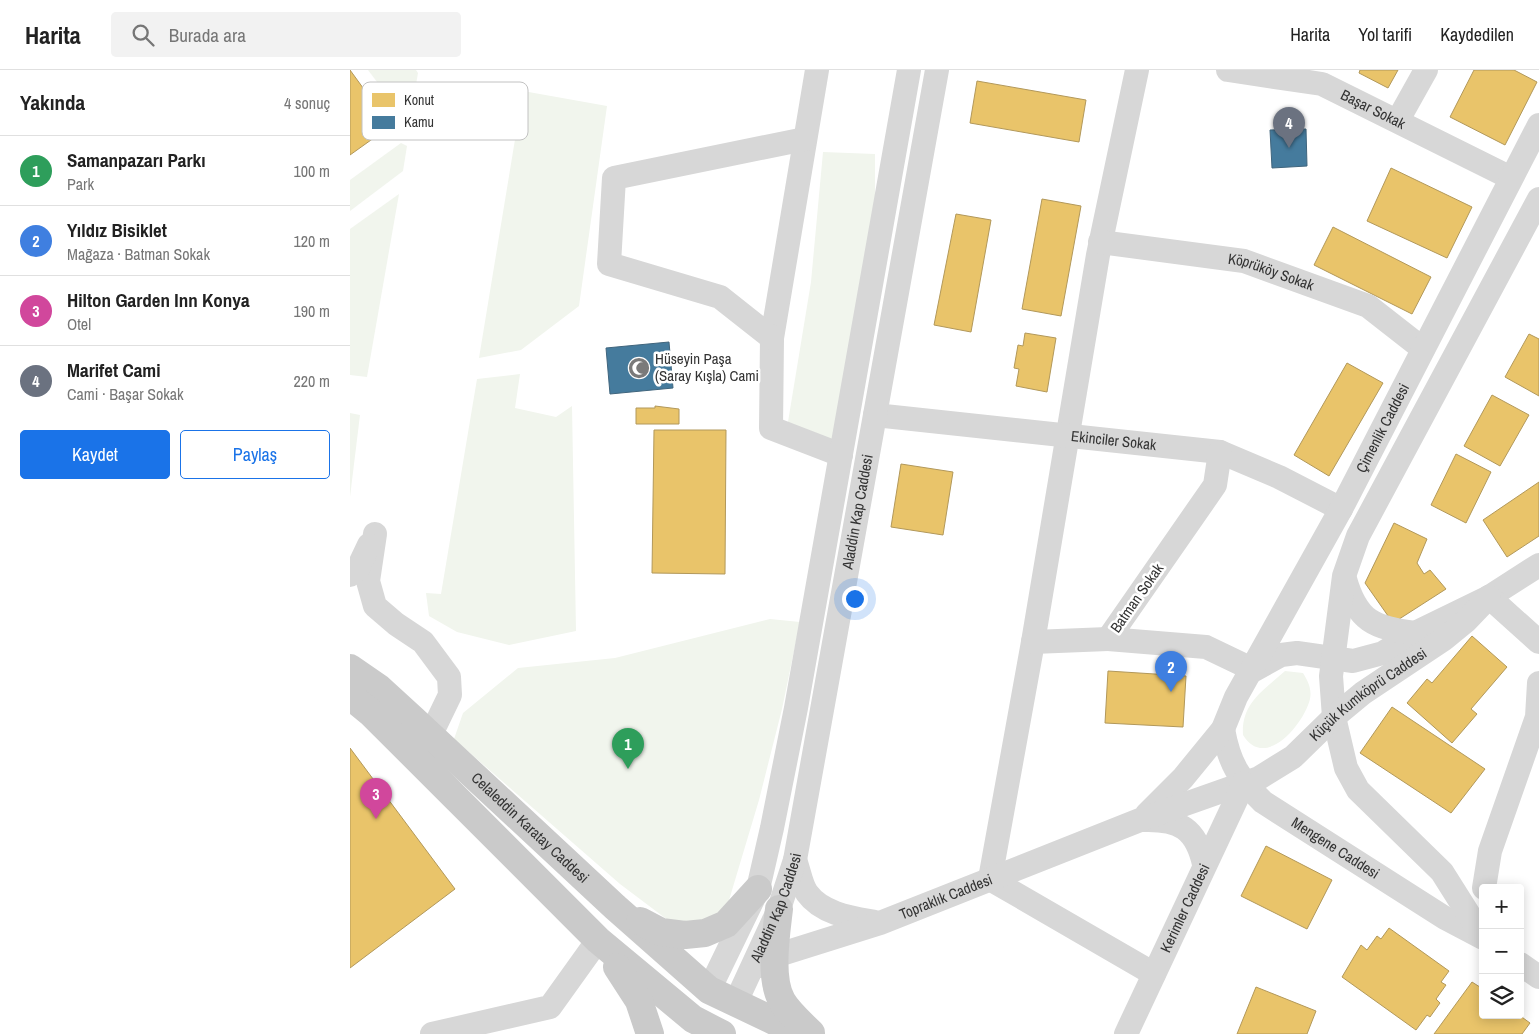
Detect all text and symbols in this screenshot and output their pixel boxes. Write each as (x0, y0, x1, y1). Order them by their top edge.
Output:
search box (111, 12, 461, 57)
text: Harita (25, 19, 81, 51)
icon: search (129, 21, 157, 49)
text: Burada ara (169, 22, 246, 48)
text: Harita (1290, 22, 1330, 47)
text: Yol tarifi (1358, 22, 1412, 47)
text: Kaydedilen (1440, 22, 1514, 47)
legend (362, 82, 528, 140)
street label: Başar Sokak (1337, 84, 1410, 134)
text: Yakında (20, 88, 85, 117)
text: Konut (404, 91, 434, 109)
text: 4 sonuç (284, 92, 330, 114)
pin: 4 (1273, 107, 1305, 148)
text: Kamu (404, 113, 434, 131)
text: Samanpazarı Parkı (67, 147, 206, 173)
text: 1 (32, 160, 40, 182)
text: 100 m (294, 160, 330, 182)
text: Park (67, 173, 94, 195)
text: Yıldız Bisiklet (67, 217, 167, 243)
text: 2 (32, 230, 40, 252)
text: 120 m (294, 230, 330, 252)
text: Mağaza · Batman Sokak (67, 243, 210, 265)
street label: Köprüköy Sokak (1227, 248, 1318, 296)
text: Hilton Garden Inn Konya (67, 287, 250, 313)
text: 3 (32, 300, 40, 322)
text: 190 m (294, 300, 330, 322)
text: Otel (67, 313, 91, 335)
place label: Hüseyin Paşa (Saray Kışla) Cami (655, 348, 759, 386)
mosque icon: Hüseyin Paşa (Saray Kışla) Cami (627, 356, 651, 380)
text: Marifet Cami (67, 357, 161, 383)
text: 4 (32, 370, 40, 392)
text: 220 m (294, 370, 330, 392)
street label: Çimenlik Caddesi (1350, 380, 1414, 476)
text: Cami · Başar Sokak (67, 383, 184, 405)
street label: Ekinciler Sokak (1070, 425, 1158, 455)
button: Kaydet (20, 430, 170, 479)
button: Paylaş (180, 430, 330, 479)
street label: Aladdin Kap Caddesi (836, 453, 878, 572)
street label: Batman Sokak (1105, 558, 1169, 637)
your location (842, 586, 868, 612)
street label: Küçük Kumköprü Caddesi (1304, 642, 1431, 746)
pin: 2 (1155, 651, 1187, 692)
pin: 1 (612, 728, 644, 769)
street label: Celaleddin Karatay Caddesi (467, 767, 594, 888)
pin: 3 (360, 778, 392, 819)
street label: Mengene Caddesi (1288, 812, 1384, 884)
street label: Aladdin Kap Caddesi (744, 851, 806, 967)
street label: Kerimler Caddesi (1155, 860, 1215, 956)
street label: Topraklık Caddesi (896, 869, 995, 924)
map controls (1479, 884, 1524, 1019)
button: + (1479, 884, 1524, 929)
button: − (1479, 929, 1524, 974)
button: layers (1479, 974, 1524, 1019)

